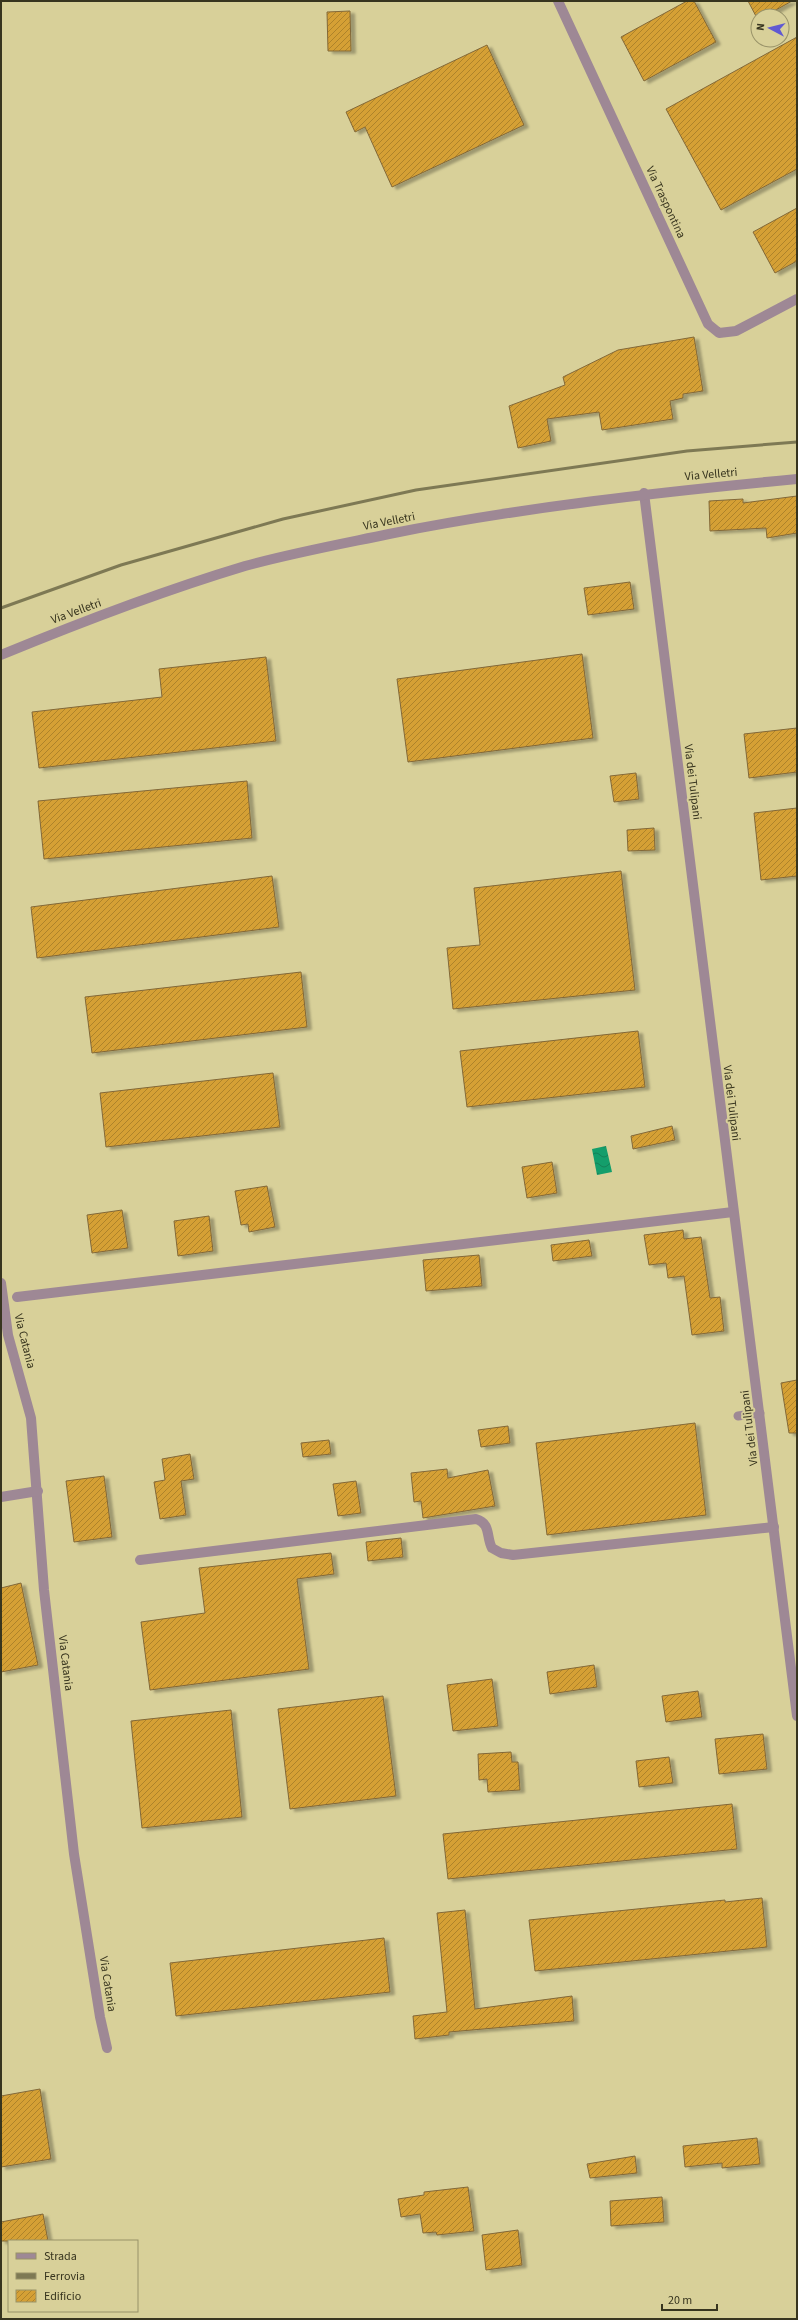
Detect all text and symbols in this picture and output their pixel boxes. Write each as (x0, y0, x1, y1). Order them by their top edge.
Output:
north arrow (750, 8, 790, 48)
text: N (753, 22, 768, 31)
street label: Via Traspontina (641, 163, 690, 241)
street label: Via Velletri (684, 464, 738, 485)
street label: Via Velletri (362, 508, 417, 535)
street label: Via Velletri (49, 594, 104, 628)
street label: Via dei Tulipani (679, 743, 706, 821)
street label: Via dei Tulipani (718, 1064, 745, 1142)
street label: Via Catania (10, 1312, 40, 1370)
street label: Via dei Tulipani (736, 1389, 763, 1467)
street label: Via Catania (54, 1634, 77, 1692)
street label: Via Catania (95, 1955, 120, 2013)
legend (8, 2240, 138, 2312)
text: Strada (44, 2248, 77, 2265)
text: Ferrovia (44, 2268, 85, 2285)
scale bar (662, 2286, 717, 2312)
text: Edificio (44, 2288, 81, 2305)
text: 20 m (668, 2292, 692, 2309)

